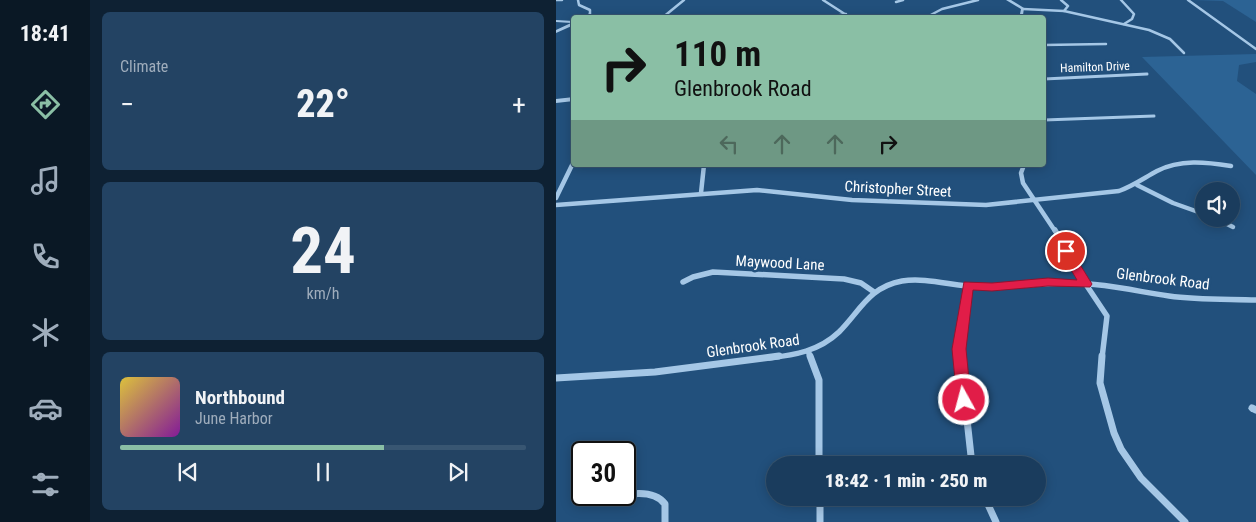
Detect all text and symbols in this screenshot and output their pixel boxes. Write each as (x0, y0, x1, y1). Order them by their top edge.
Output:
text: 18:41 (20, 21, 70, 46)
text: 110 m (674, 34, 761, 75)
icon: right (591, 35, 656, 100)
text: Climate (120, 57, 168, 76)
street label: Hamilton Drive (1060, 59, 1130, 75)
text: Glenbrook Road (674, 76, 812, 101)
text: 22° (296, 82, 350, 126)
icon: directions (28, 87, 63, 122)
text: − (120, 88, 134, 121)
text: + (512, 88, 526, 121)
icon: left (715, 130, 743, 158)
icon: ahead (768, 130, 796, 158)
icon: ahead (821, 130, 849, 158)
icon: right (874, 130, 902, 158)
icon: music (28, 163, 63, 198)
street label: Christopher Street (844, 177, 952, 201)
map controls (1195, 182, 1240, 227)
button: sound (1195, 182, 1240, 227)
text: 24 (290, 213, 356, 289)
pin (1045, 230, 1087, 272)
icon: arrive (1052, 237, 1080, 265)
icon: phone (28, 239, 63, 274)
street label: Maywood Lane (735, 252, 825, 274)
street label: Glenbrook Road (1115, 264, 1211, 294)
text: km/h (307, 284, 339, 303)
icon: climate (28, 315, 63, 350)
street label: Glenbrook Road (705, 331, 801, 361)
position arrow (937, 373, 989, 425)
text: Northbound (195, 386, 285, 409)
icon: car (28, 391, 63, 426)
text: June Harbor (195, 409, 273, 428)
speed limit sign: 30 (571, 441, 636, 506)
icon: previous (174, 458, 202, 486)
icon: pause (309, 458, 337, 486)
icon: next (444, 458, 472, 486)
icon: filters (28, 467, 63, 502)
text: 18:42 · 1 min · 250 m (825, 469, 987, 492)

